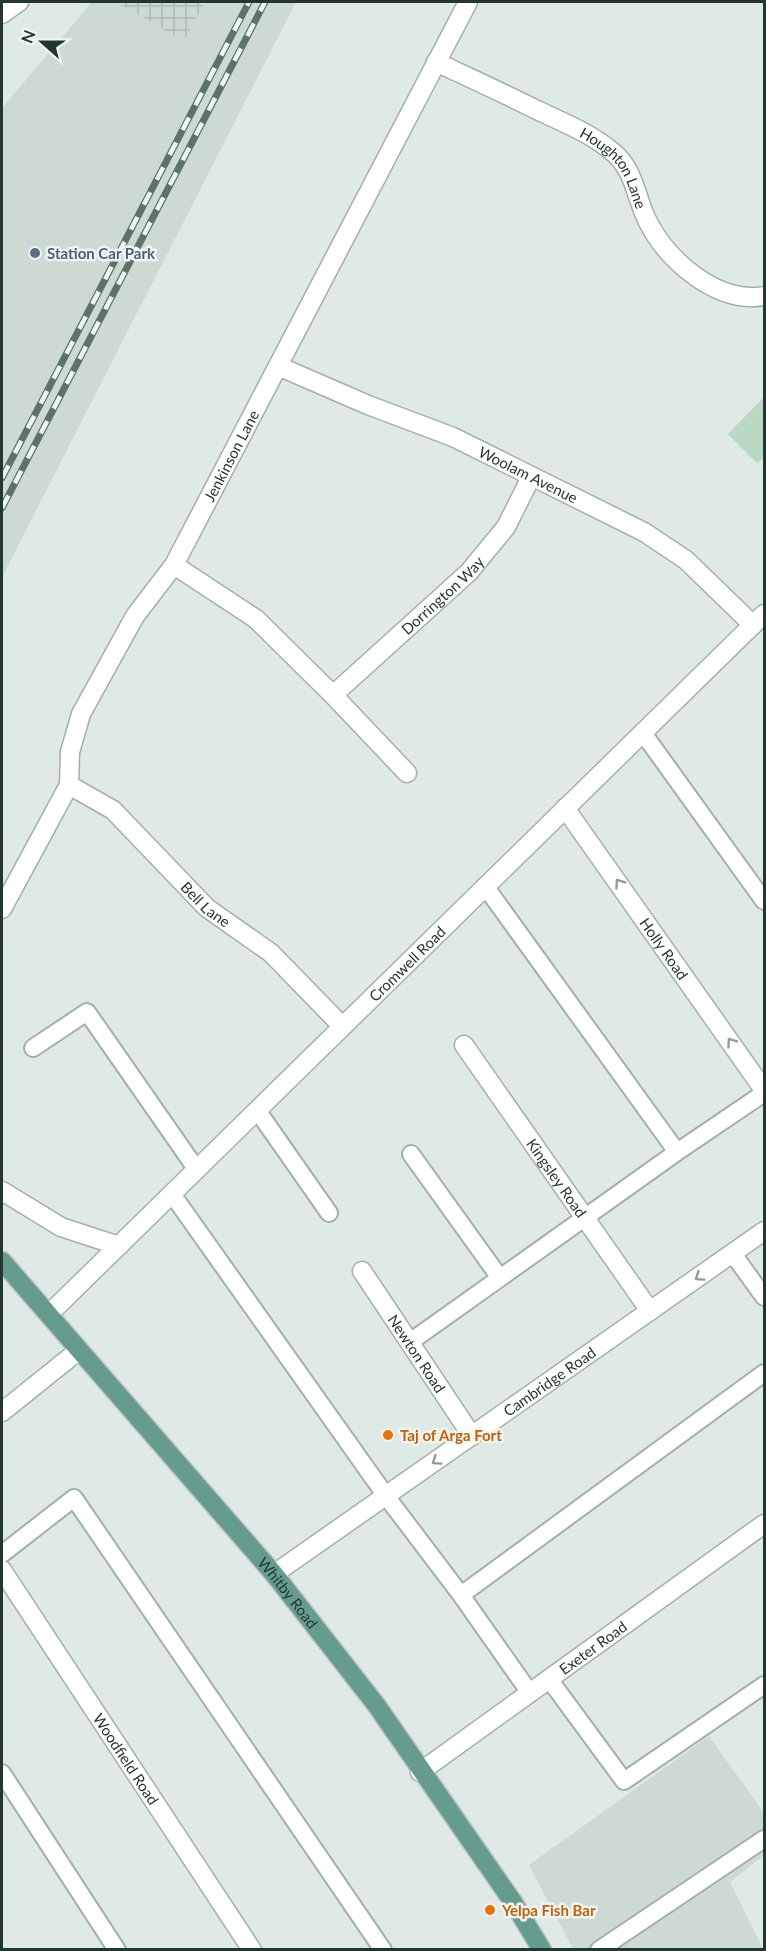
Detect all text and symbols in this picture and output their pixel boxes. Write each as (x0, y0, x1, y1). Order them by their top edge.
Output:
north arrow (12, 12, 72, 72)
text: N (16, 27, 39, 46)
street label: Houghton Lane (577, 123, 650, 211)
place label: Station Car Park (47, 244, 156, 262)
marker: Station Car Park (28, 246, 42, 260)
street label: Jenkinson Lane (200, 407, 262, 504)
street label: Woolam Avenue (476, 442, 581, 507)
street label: Dorrington Way (397, 552, 487, 638)
street label: Bell Lane (177, 878, 234, 931)
one-way arrow (615, 879, 626, 890)
street label: Holly Road (636, 914, 692, 983)
street label: Cromwell Road (365, 922, 449, 1005)
one-way arrow (727, 1038, 738, 1049)
street label: Kingsley Road (523, 1135, 591, 1221)
one-way arrow (695, 1270, 706, 1281)
street label: Newton Road (384, 1311, 449, 1396)
street label: Cambridge Road (500, 1343, 599, 1420)
place label: Taj of Arga Fort (400, 1426, 502, 1444)
marker: Taj of Arga Fort (381, 1428, 395, 1442)
one-way arrow (432, 1454, 443, 1465)
street label: Whitby Road (254, 1553, 322, 1632)
street label: Exeter Road (555, 1617, 630, 1678)
street label: Woodfield Road (90, 1710, 163, 1808)
place label: Yelpa Fish Bar (501, 1901, 596, 1919)
marker: Yelpa Fish Bar (483, 1903, 497, 1917)

